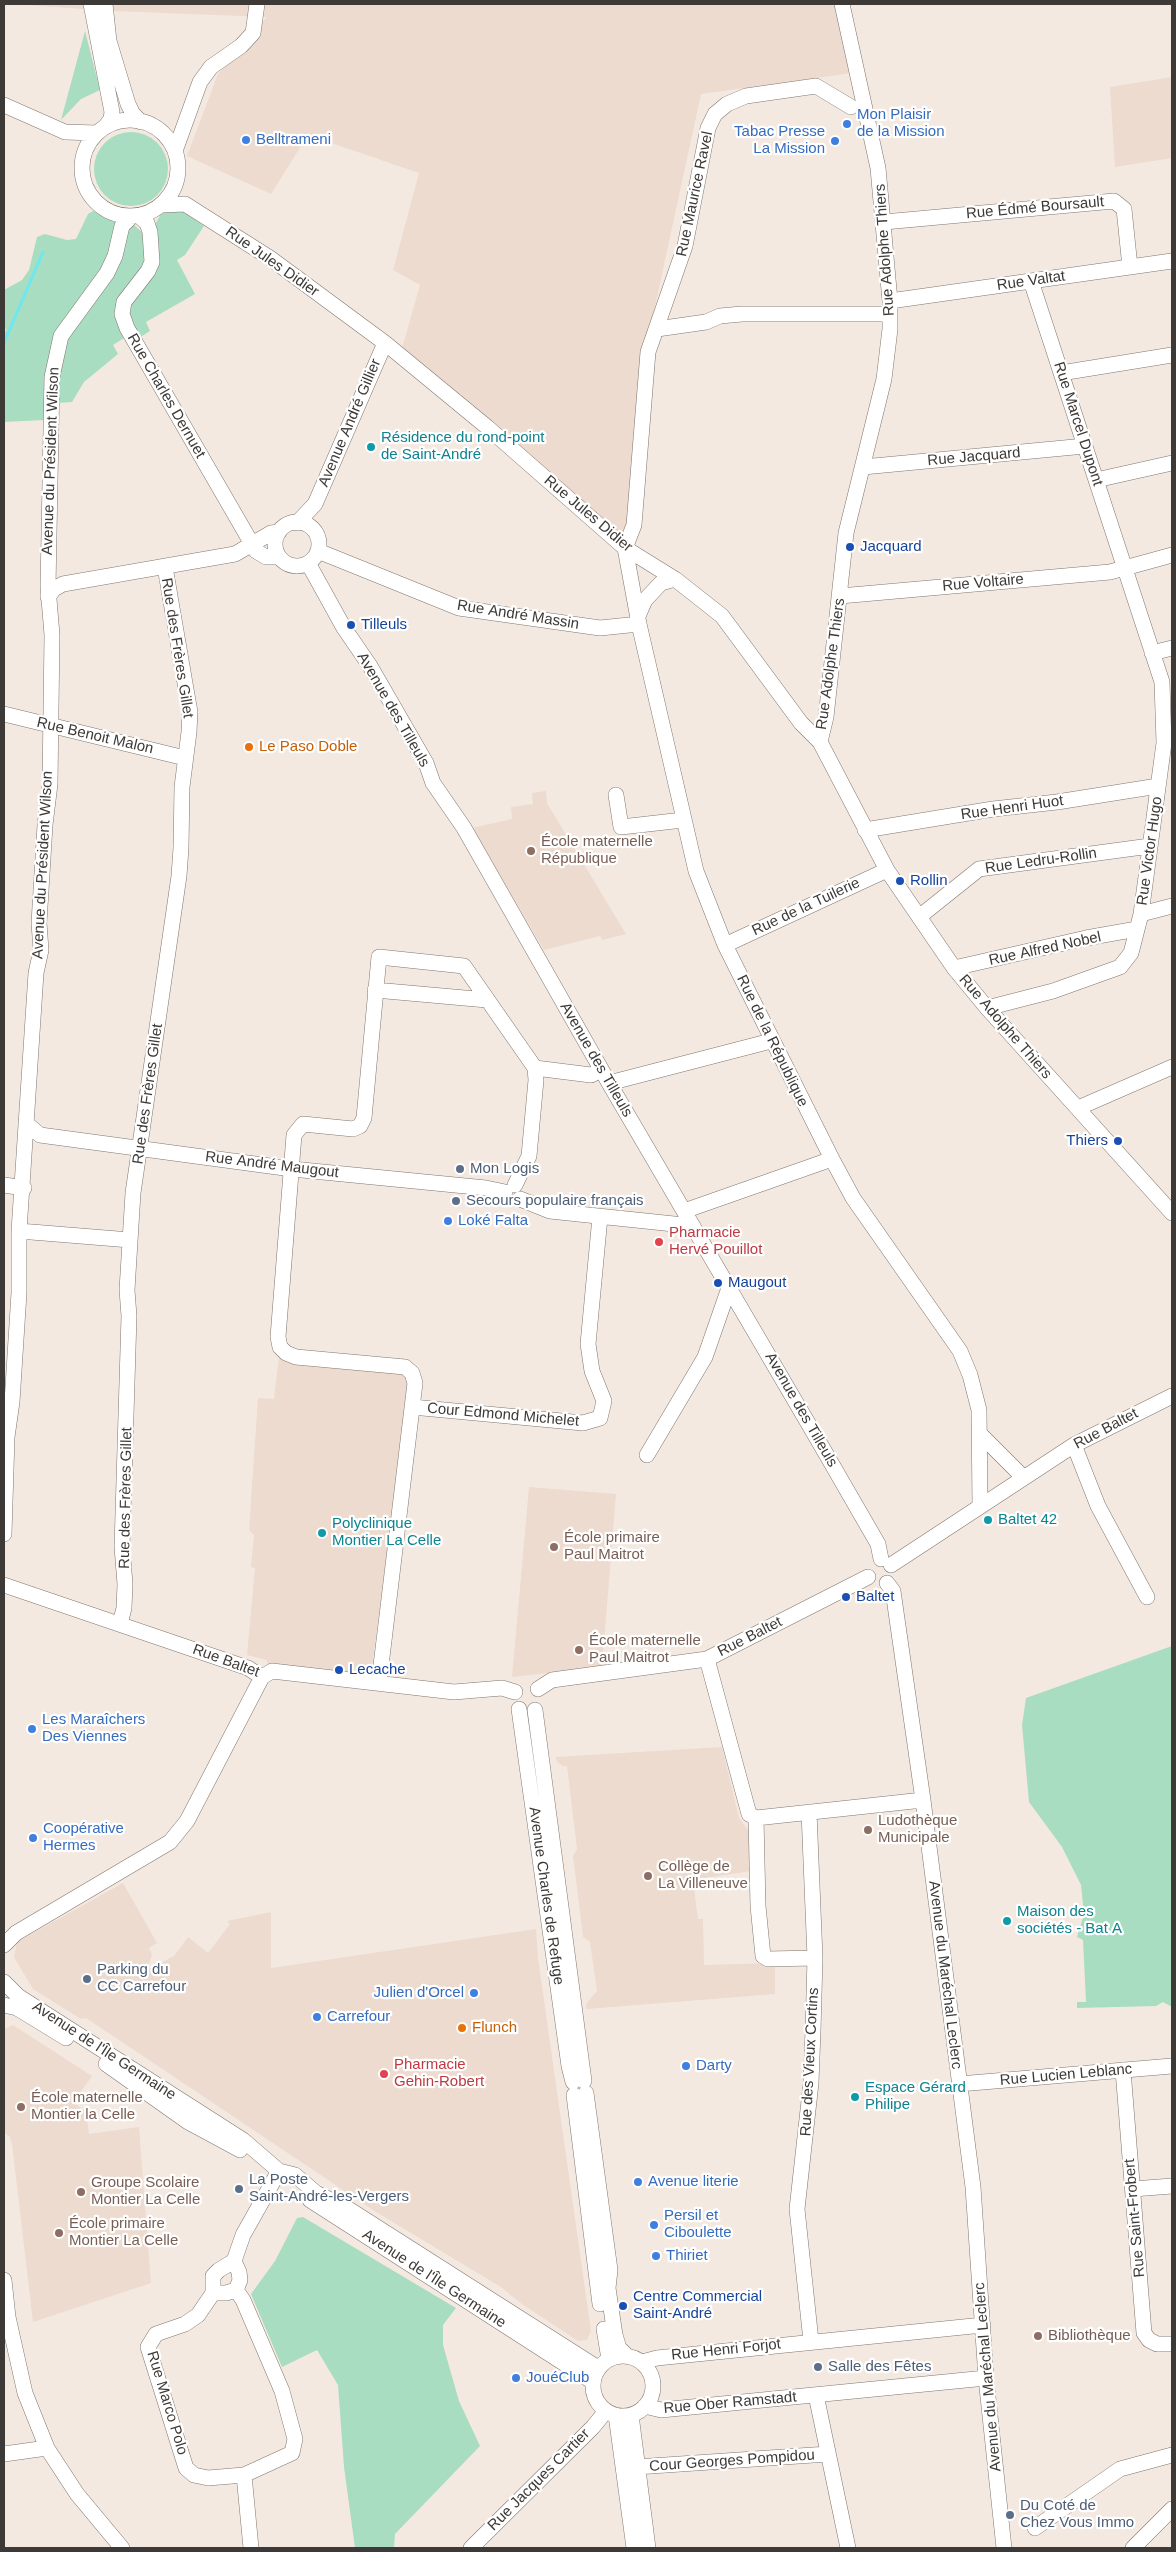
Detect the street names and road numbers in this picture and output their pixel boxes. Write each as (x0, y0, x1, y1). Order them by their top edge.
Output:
street label: Rue Maurice Ravel (673, 130, 717, 258)
street label: Rue Adolphe Thiers (871, 183, 899, 317)
street label: Rue Édmé Boursault (965, 193, 1105, 223)
street label: Rue Jules Didier (222, 223, 322, 301)
street label: Rue Valtat (996, 267, 1066, 295)
street label: Rue Charles Dernuet (123, 330, 209, 462)
street label: Avenue André Gillier (315, 356, 385, 490)
street label: Rue Marcel Dupont (1049, 360, 1107, 488)
street label: Avenue du Président Wilson (39, 367, 63, 555)
street label: Rue Jacquard (927, 444, 1021, 470)
street label: Rue Jules Didier (540, 472, 636, 556)
street label: Rue Voltaire (942, 570, 1024, 596)
street label: Rue des Frères Gillet (157, 577, 197, 719)
street label: Rue André Massin (456, 596, 580, 634)
street label: Rue Adolphe Thiers (813, 597, 849, 731)
street label: Avenue des Tilleuls (353, 650, 433, 770)
street label: Rue Benoit Malon (35, 714, 155, 758)
street label: Avenue du Président Wilson (29, 771, 57, 959)
street label: Rue Henri Huot (960, 792, 1064, 824)
street label: Rue Victor Hugo (1133, 795, 1167, 907)
street label: Rue Ledru-Rollin (984, 844, 1098, 878)
street label: Rue de la Tuilerie (749, 874, 863, 940)
street label: Rue Alfred Nobel (987, 928, 1103, 970)
street label: Rue Adolphe Thiers (955, 971, 1055, 1083)
street label: Rue de la République (732, 972, 812, 1110)
street label: Avenue des Tilleuls (556, 1000, 636, 1120)
street label: Rue des Frères Gillet (129, 1023, 167, 1165)
street label: Rue André Maugout (204, 1148, 340, 1182)
street label: Avenue des Tilleuls (761, 1350, 841, 1470)
street label: Cour Edmond Michelet (426, 1399, 580, 1431)
street label: Rue Baltet (1071, 1405, 1141, 1453)
street label: Rue des Frères Gillet (116, 1427, 136, 1569)
street label: Rue Baltet (715, 1613, 785, 1661)
street label: Rue Baltet (190, 1641, 262, 1681)
street label: Avenue Charles de Refuge (525, 1806, 567, 1986)
street label: Avenue du Maréchal Leclerc (924, 1880, 966, 2070)
street label: Rue des Vieux Cortins (797, 1987, 823, 2137)
street label: Avenue de l'Île Germaine (29, 1998, 179, 2104)
street label: Rue Lucien Leblanc (999, 2060, 1133, 2090)
street label: Rue Saint-Frobert (1121, 2158, 1149, 2278)
street label: Avenue de l'Île Germaine (359, 2226, 509, 2332)
street label: Avenue du Maréchal Leclerc (971, 2282, 1005, 2472)
street label: Rue Henri Forjot (670, 2335, 782, 2365)
street label: Rue Marco Polo (143, 2349, 191, 2457)
street label: Rue Ober Ramstadt (663, 2388, 797, 2418)
street label: Rue Jacques Cartier (484, 2425, 594, 2535)
street label: Cour Georges Pompidou (649, 2446, 815, 2476)

